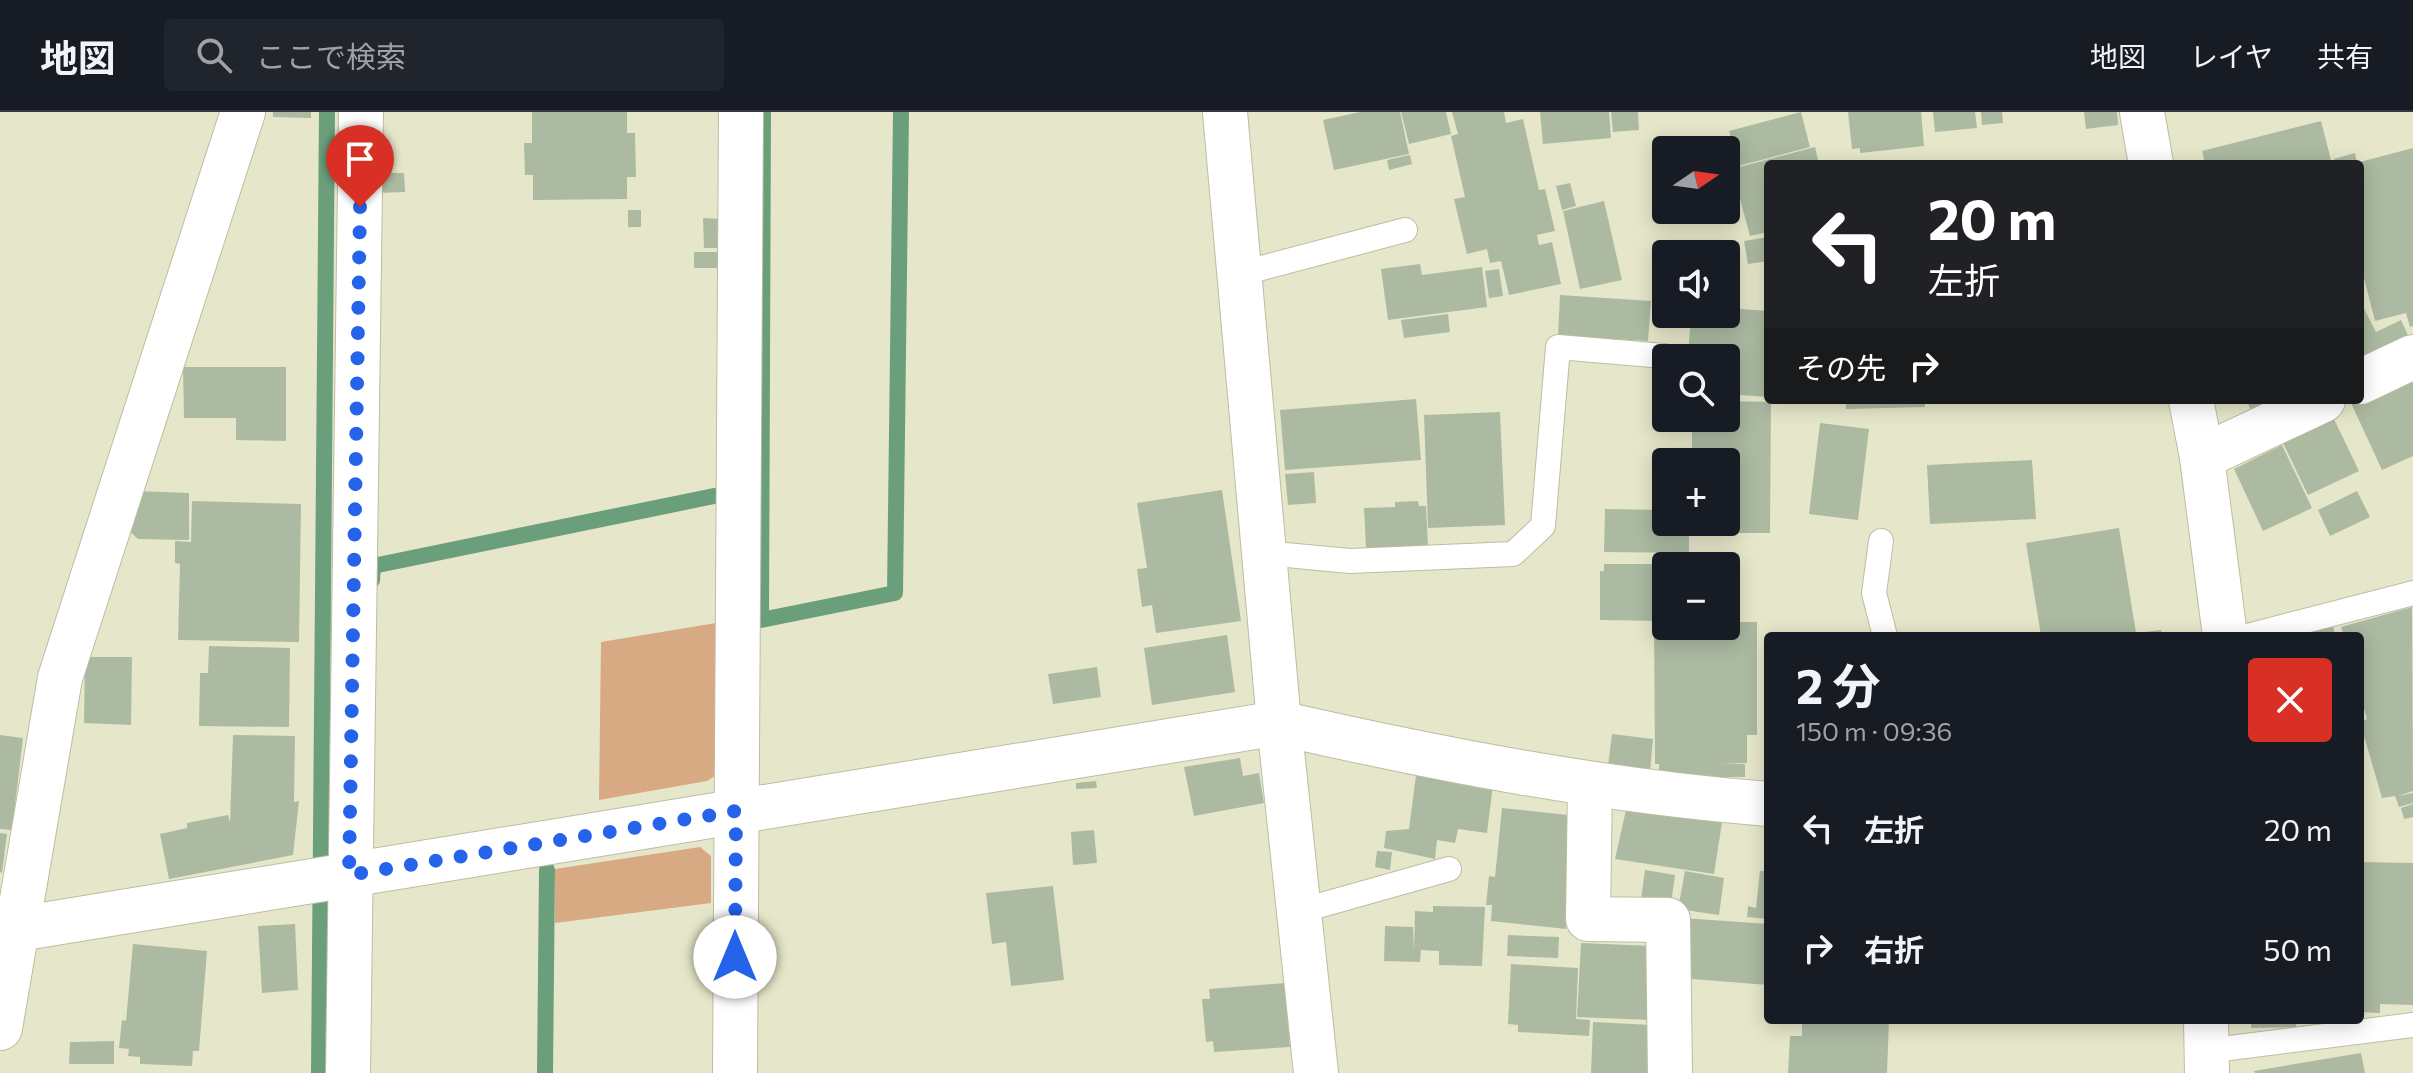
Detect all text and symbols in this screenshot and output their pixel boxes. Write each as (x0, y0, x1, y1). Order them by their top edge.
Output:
search box (164, 19, 724, 91)
text: 地図 (40, 33, 116, 80)
icon: search (192, 33, 236, 77)
text: ここで検索 (256, 37, 406, 74)
text: 地図 (2090, 39, 2146, 73)
text: レイヤ (2190, 39, 2273, 73)
text: 共有 (2317, 39, 2373, 73)
pin (326, 125, 394, 207)
north arrow (1652, 136, 1740, 224)
map controls (1652, 136, 1740, 640)
icon: arrive (338, 137, 382, 181)
text: 20 m (1928, 183, 2056, 252)
icon: left (1796, 192, 1900, 296)
button: sound (1652, 240, 1740, 328)
text: 左折 (1928, 257, 2000, 301)
button: search (1652, 344, 1740, 432)
icon: right (1902, 344, 1946, 388)
text: その先 (1796, 348, 1886, 385)
button: + (1652, 448, 1740, 536)
button: − (1652, 552, 1740, 640)
text: 2 分 (1796, 655, 1880, 714)
button: close (2248, 658, 2332, 742)
text: 150 m · 09:36 (1796, 715, 1952, 746)
icon: left (1796, 806, 1840, 850)
text: 左折 (1864, 810, 1924, 847)
text: 20 m (2264, 810, 2332, 847)
position arrow (693, 915, 777, 999)
icon: right (1796, 926, 1840, 970)
text: 右折 (1864, 930, 1924, 967)
text: 50 m (2263, 930, 2332, 967)

